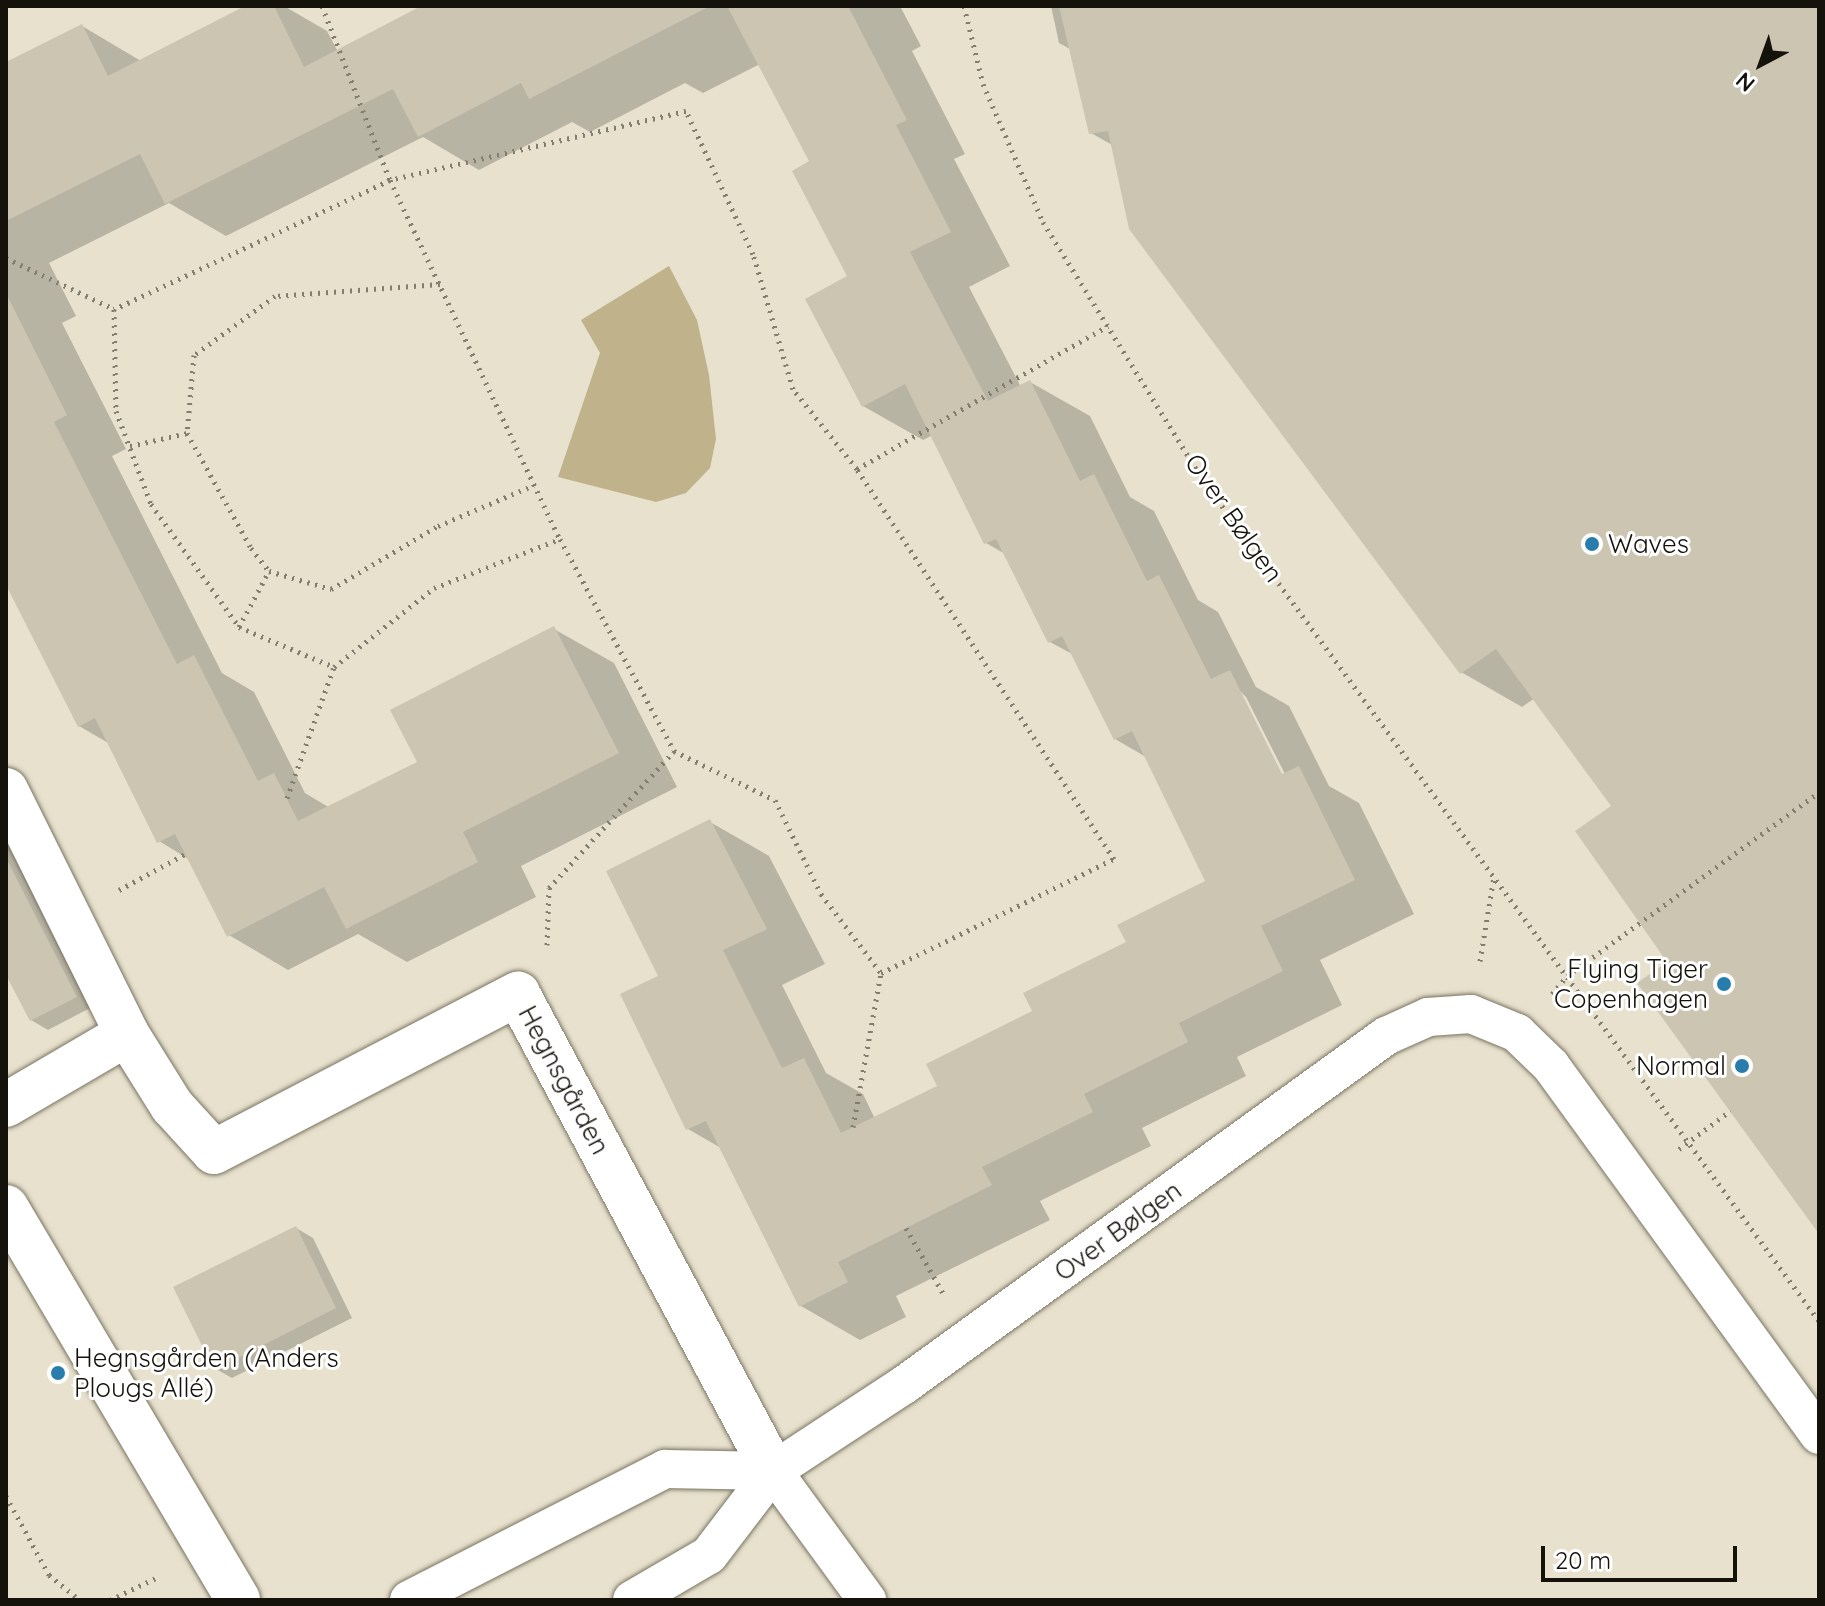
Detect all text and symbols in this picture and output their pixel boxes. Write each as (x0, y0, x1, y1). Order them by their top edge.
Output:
north arrow (1721, 24, 1801, 104)
text: N (1730, 66, 1761, 98)
street label: Over Bølgen (1178, 448, 1290, 588)
place label: Waves (1608, 528, 1689, 560)
marker: Waves (1583, 535, 1601, 553)
place label: Flying Tiger Copenhagen (1554, 953, 1708, 1014)
marker: Flying Tiger Copenhagen (1715, 975, 1733, 993)
street label: Hegnsgården (512, 1001, 616, 1159)
place label: Normal (1636, 1050, 1726, 1082)
marker: Normal (1733, 1057, 1751, 1075)
street label: Over Bølgen (1049, 1175, 1187, 1287)
place label: Hegnsgården (Anders Plougs Allé) (74, 1342, 339, 1404)
marker: Hegnsgården (Anders Plougs Allé) (49, 1364, 67, 1382)
scale bar (1545, 1530, 1741, 1580)
text: 20 m (1555, 1545, 1611, 1575)

